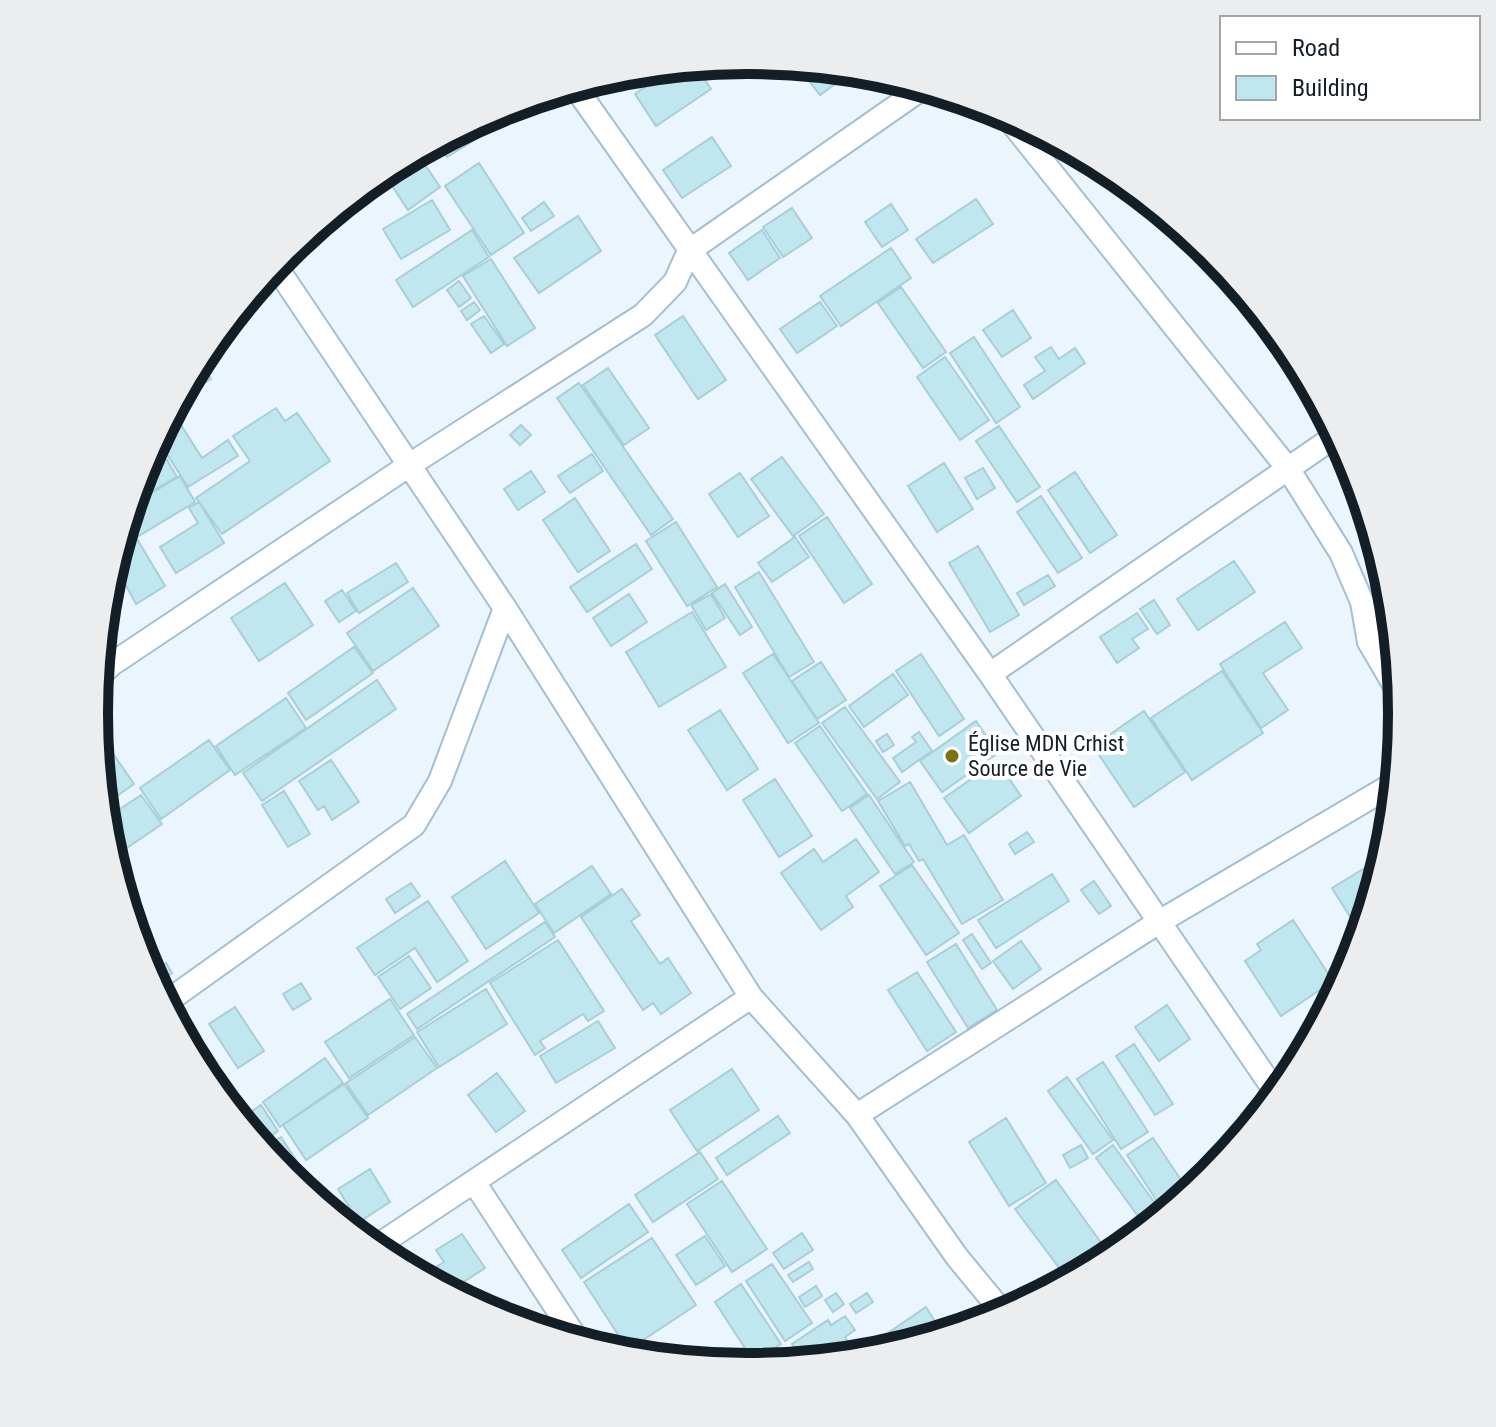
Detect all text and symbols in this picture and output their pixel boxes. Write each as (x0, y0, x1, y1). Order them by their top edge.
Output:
legend (1220, 16, 1480, 120)
text: Road (1292, 34, 1340, 62)
text: Building (1292, 74, 1369, 102)
place label: Église MDN Crhist Source de Vie (968, 731, 1124, 781)
marker: Église MDN Crhist Source de Vie (943, 747, 961, 765)

